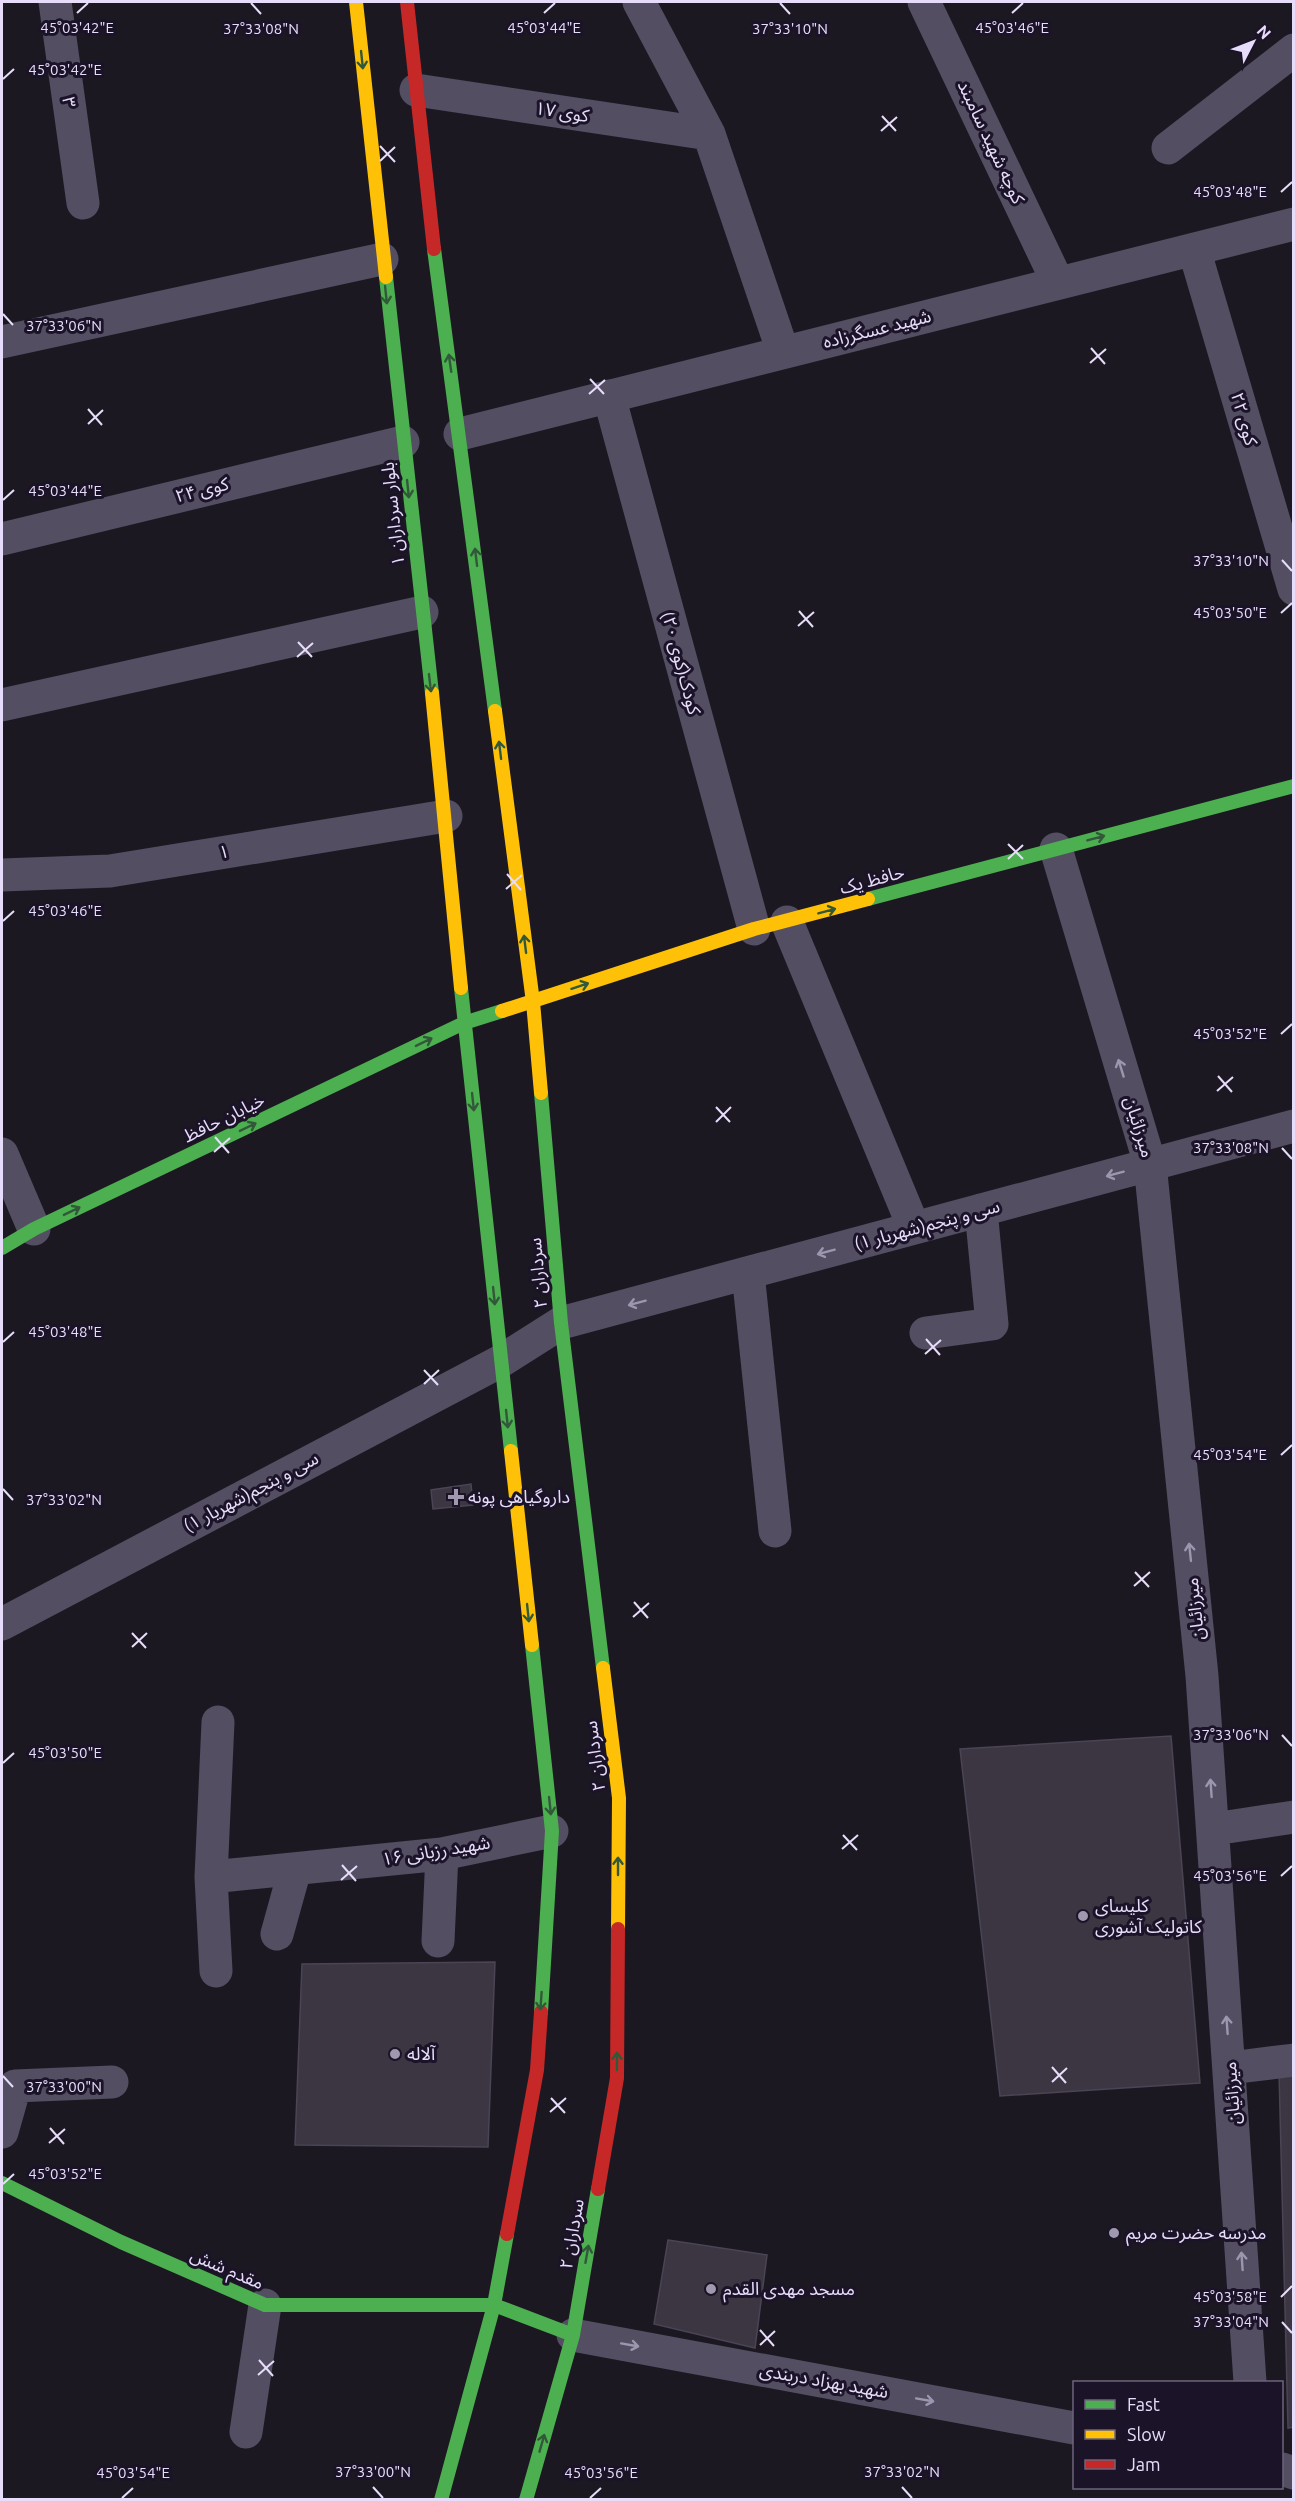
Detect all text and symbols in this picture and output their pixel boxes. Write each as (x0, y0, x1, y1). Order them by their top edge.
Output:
north arrow (1223, 12, 1283, 72)
text: 45°03'42"E (40, 19, 114, 36)
text: 45°03'44"E (507, 19, 581, 36)
text: 45°03'46"E (975, 19, 1049, 36)
text: 37°33'08"N (223, 20, 299, 37)
text: 37°33'10"N (752, 20, 828, 37)
text: N (1253, 22, 1275, 42)
one-way arrow (357, 49, 368, 69)
text: 45°03'42"E (28, 61, 102, 78)
street label: کوچه شهید سامبند (953, 77, 1029, 208)
street label: ۳ (59, 95, 81, 108)
street label: کوی ۱۷ (533, 97, 591, 127)
text: 45°03'48"E (1193, 183, 1267, 200)
one-way arrow (381, 285, 392, 305)
street label: شهید عسگرزاده (821, 305, 933, 353)
text: 37°33'06"N (26, 317, 102, 334)
one-way arrow (445, 354, 456, 374)
street label: کوی ۲۲ (1226, 390, 1262, 449)
street label: بلوار سرداران ۱ (377, 461, 409, 567)
street label: کوی ۲۴ (173, 473, 232, 507)
one-way arrow (403, 479, 414, 499)
text: 45°03'44"E (28, 482, 102, 499)
one-way arrow (470, 547, 481, 567)
text: 37°33'10"N (1193, 552, 1269, 569)
text: 45°03'50"E (1193, 604, 1267, 621)
street label: کودک(کوی ۲۰) (657, 609, 705, 718)
one-way arrow (425, 673, 436, 692)
one-way arrow (495, 741, 506, 761)
one-way arrow (1086, 832, 1105, 843)
street label: ۱ (217, 840, 230, 862)
street label: حافظ یک (837, 861, 906, 897)
text: 45°03'46"E (28, 902, 102, 919)
one-way arrow (817, 905, 836, 916)
one-way arrow (520, 934, 531, 954)
one-way arrow (570, 980, 589, 991)
text: 45°03'52"E (1193, 1025, 1267, 1042)
one-way arrow (414, 1036, 432, 1048)
one-way arrow (1115, 1059, 1126, 1078)
street label: خیابان حافظ (180, 1089, 268, 1147)
one-way arrow (468, 1091, 479, 1111)
street label: میرزائیان (1119, 1094, 1159, 1160)
one-way arrow (238, 1120, 256, 1132)
text: 37°33'08"N (1193, 1139, 1269, 1156)
one-way arrow (1106, 1169, 1125, 1180)
street label: سی و پنجم(شهریار ۱) (852, 1195, 1003, 1257)
one-way arrow (62, 1205, 80, 1216)
street label: سرداران ۲ (524, 1237, 552, 1309)
one-way arrow (817, 1247, 836, 1258)
one-way arrow (489, 1285, 500, 1305)
one-way arrow (628, 1297, 647, 1309)
text: 45°03'48"E (28, 1323, 102, 1340)
one-way arrow (502, 1408, 513, 1428)
text: 45°03'54"E (1193, 1446, 1267, 1463)
street label: سی و پنجم(شهریار ۱) (180, 1447, 323, 1539)
place label: داروگیاهی پونه (468, 1486, 570, 1508)
marker: داروگیاهی پونه (449, 1490, 463, 1504)
text: 37°33'02"N (26, 1491, 102, 1508)
one-way arrow (1184, 1543, 1195, 1563)
street label: میرزائیان (1181, 1577, 1209, 1641)
one-way arrow (523, 1602, 534, 1622)
street label: سرداران ۲ (580, 1720, 610, 1792)
text: 37°33'06"N (1193, 1726, 1269, 1743)
text: 45°03'50"E (28, 1744, 102, 1761)
one-way arrow (1205, 1779, 1216, 1799)
one-way arrow (544, 1796, 555, 1816)
street label: شهید رزبانی ۱۶ (380, 1832, 492, 1870)
one-way arrow (612, 1857, 624, 1877)
text: 45°03'56"E (1193, 1867, 1267, 1884)
place label: کلیسای کاتولیک آشوری (1095, 1895, 1202, 1938)
marker: کلیسای کاتولیک آشوری (1076, 1909, 1090, 1923)
one-way arrow (536, 1990, 547, 2010)
one-way arrow (1221, 2015, 1232, 2035)
place label: آلاله (407, 2043, 436, 2063)
marker: آلاله (388, 2047, 402, 2061)
one-way arrow (611, 2052, 623, 2072)
street label: میرزائیان (1219, 2061, 1245, 2125)
text: 37°33'00"N (26, 2078, 102, 2095)
text: 45°03'52"E (28, 2165, 102, 2182)
street label: سرداران ۲ (555, 2197, 589, 2271)
place label: مدرسه حضرت مریم (1126, 2222, 1266, 2246)
marker: مدرسه حضرت مریم (1107, 2226, 1121, 2240)
street label: مقدم شش (186, 2244, 267, 2297)
one-way arrow (581, 2244, 592, 2264)
one-way arrow (1236, 2252, 1247, 2272)
place label: مسجد مهدی القدم (723, 2278, 855, 2303)
marker: مسجد مهدی القدم (704, 2282, 718, 2296)
text: 45°03'58"E (1193, 2288, 1267, 2305)
text: 37°33'04"N (1193, 2313, 1269, 2330)
one-way arrow (620, 2340, 640, 2351)
street label: شهید بهزاد دربندی (758, 2359, 890, 2403)
legend (1073, 2381, 1283, 2489)
text: Fast (1127, 2394, 1160, 2414)
one-way arrow (915, 2395, 935, 2406)
text: Slow (1127, 2424, 1166, 2444)
one-way arrow (537, 2434, 548, 2453)
text: Jam (1127, 2454, 1161, 2474)
text: 37°33'00"N (335, 2463, 411, 2480)
text: 37°33'02"N (864, 2463, 940, 2480)
text: 45°03'54"E (96, 2464, 170, 2481)
text: 45°03'56"E (564, 2464, 638, 2481)

